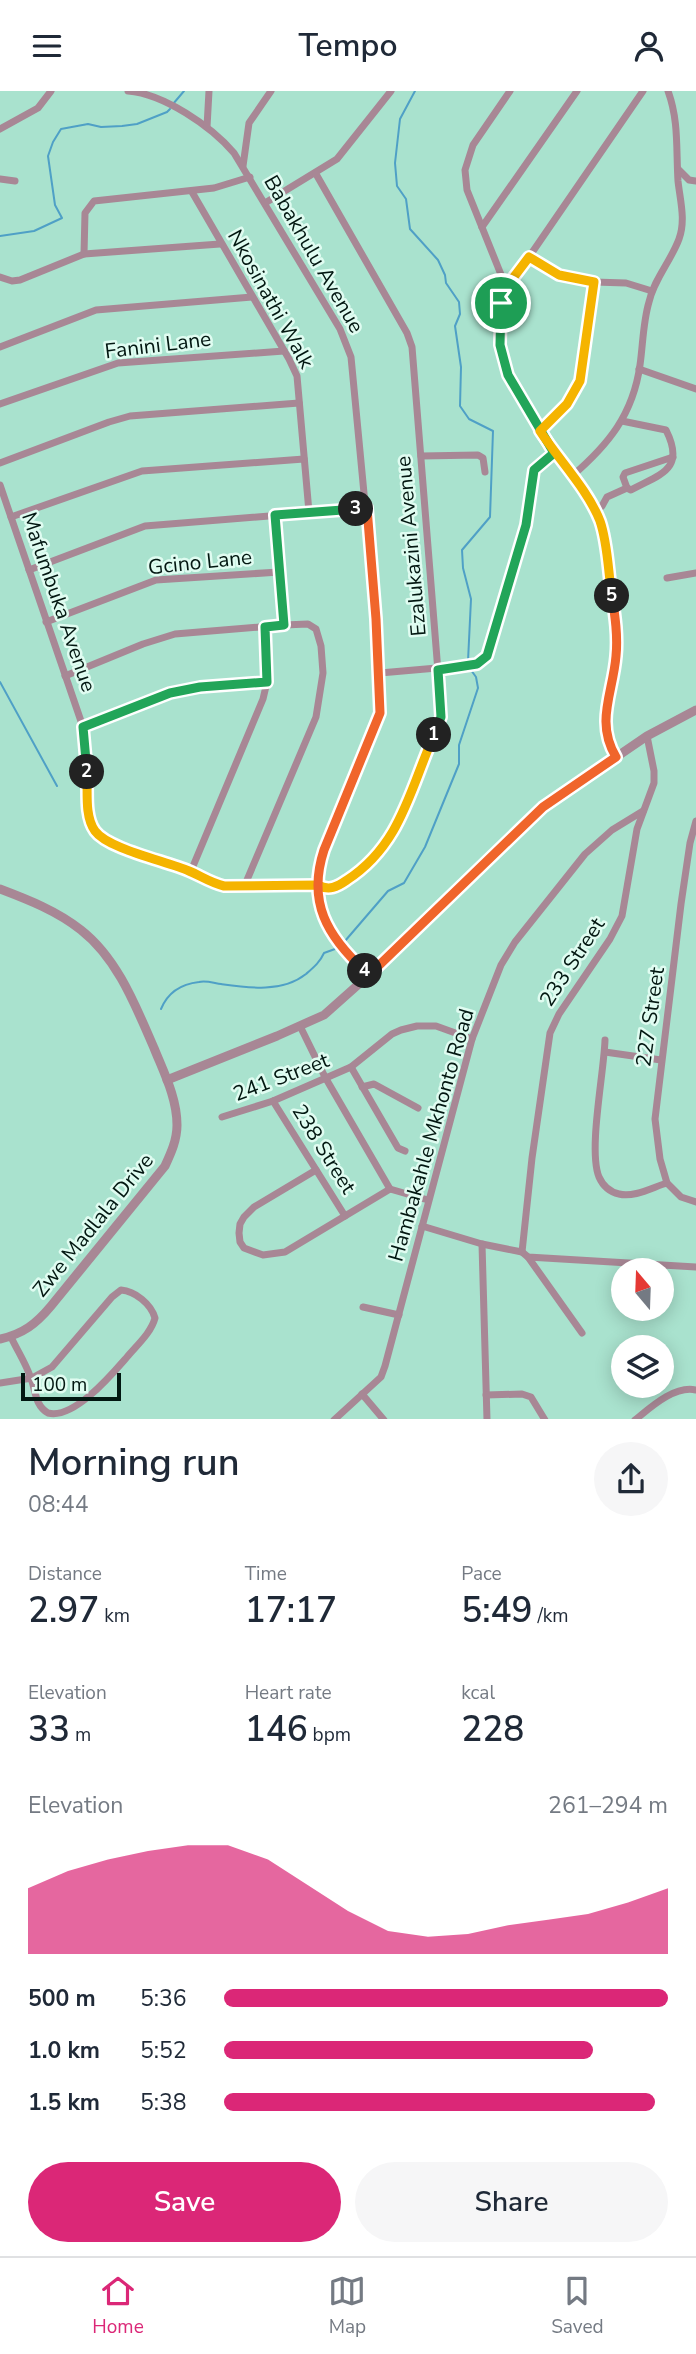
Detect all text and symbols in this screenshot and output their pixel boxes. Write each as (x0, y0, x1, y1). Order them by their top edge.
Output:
text: Tempo (299, 24, 397, 67)
icon: menu (28, 27, 66, 65)
icon: person (630, 27, 668, 65)
street label: Babakhulu Avenue (257, 170, 371, 338)
street label: Nkosinathi Walk (221, 225, 321, 374)
pin (471, 273, 531, 333)
icon: arrive (482, 284, 520, 322)
street label: Fanini Lane (103, 325, 213, 365)
street label: Ezalukazini Avenue (389, 455, 433, 637)
pin: 3 (338, 491, 374, 527)
text: 3 (350, 495, 361, 521)
street label: Mafumbuka Avenue (15, 508, 103, 696)
street label: Gcino Lane (147, 543, 253, 581)
pin: 5 (594, 579, 630, 613)
text: 5 (606, 582, 617, 608)
pin: 1 (416, 717, 452, 753)
text: 1 (428, 721, 439, 747)
pin: 2 (70, 755, 104, 789)
text: 2 (81, 758, 92, 784)
street label: 233 Street (533, 912, 611, 1012)
pin: 4 (348, 953, 382, 989)
text: 4 (359, 957, 370, 983)
street label: 227 Street (629, 965, 671, 1069)
street label: Hambakahle Mkhonto Road (381, 1005, 481, 1265)
street label: 241 Street (229, 1046, 334, 1108)
street label: 238 Street (285, 1099, 363, 1200)
street label: Zwe Madlala Drive (26, 1147, 160, 1303)
north arrow (611, 1258, 674, 1321)
map controls (611, 1258, 674, 1398)
button: layers (611, 1335, 674, 1398)
scale bar (21, 1371, 121, 1402)
text: 100 m (32, 1372, 87, 1398)
text: Morning run (28, 1437, 240, 1488)
button: share (594, 1442, 668, 1516)
text: 08:44 (28, 1489, 88, 1520)
text: Distance (28, 1561, 102, 1587)
text: Time (245, 1561, 287, 1587)
text: Pace (461, 1561, 502, 1587)
text: 2.97 (28, 1587, 99, 1634)
text: 17:17 (245, 1587, 337, 1634)
text: 5:49 (461, 1587, 533, 1634)
text: km (99, 1603, 130, 1629)
text: /km (533, 1603, 569, 1629)
text: Elevation (28, 1680, 107, 1706)
text: Heart rate (245, 1680, 332, 1706)
text: kcal (461, 1680, 495, 1706)
text: 33 (28, 1706, 70, 1753)
text: 146 (245, 1706, 308, 1753)
text: 228 (461, 1706, 524, 1753)
text: m (70, 1722, 91, 1748)
text: bpm (308, 1722, 351, 1748)
text: Elevation (28, 1790, 123, 1821)
text: 261–294 m (548, 1790, 668, 1821)
text: 500 m (28, 1983, 96, 2014)
text: 5:36 (140, 1983, 187, 2014)
text: 1.0 km (28, 2035, 100, 2066)
text: 5:52 (140, 2035, 187, 2066)
text: 1.5 km (28, 2087, 100, 2118)
text: 5:38 (140, 2087, 187, 2118)
button: Save (28, 2162, 341, 2242)
button: Share (355, 2162, 668, 2242)
tab: Home (92, 2272, 144, 2340)
tab: Map (328, 2272, 366, 2340)
tab: Saved (551, 2272, 604, 2340)

